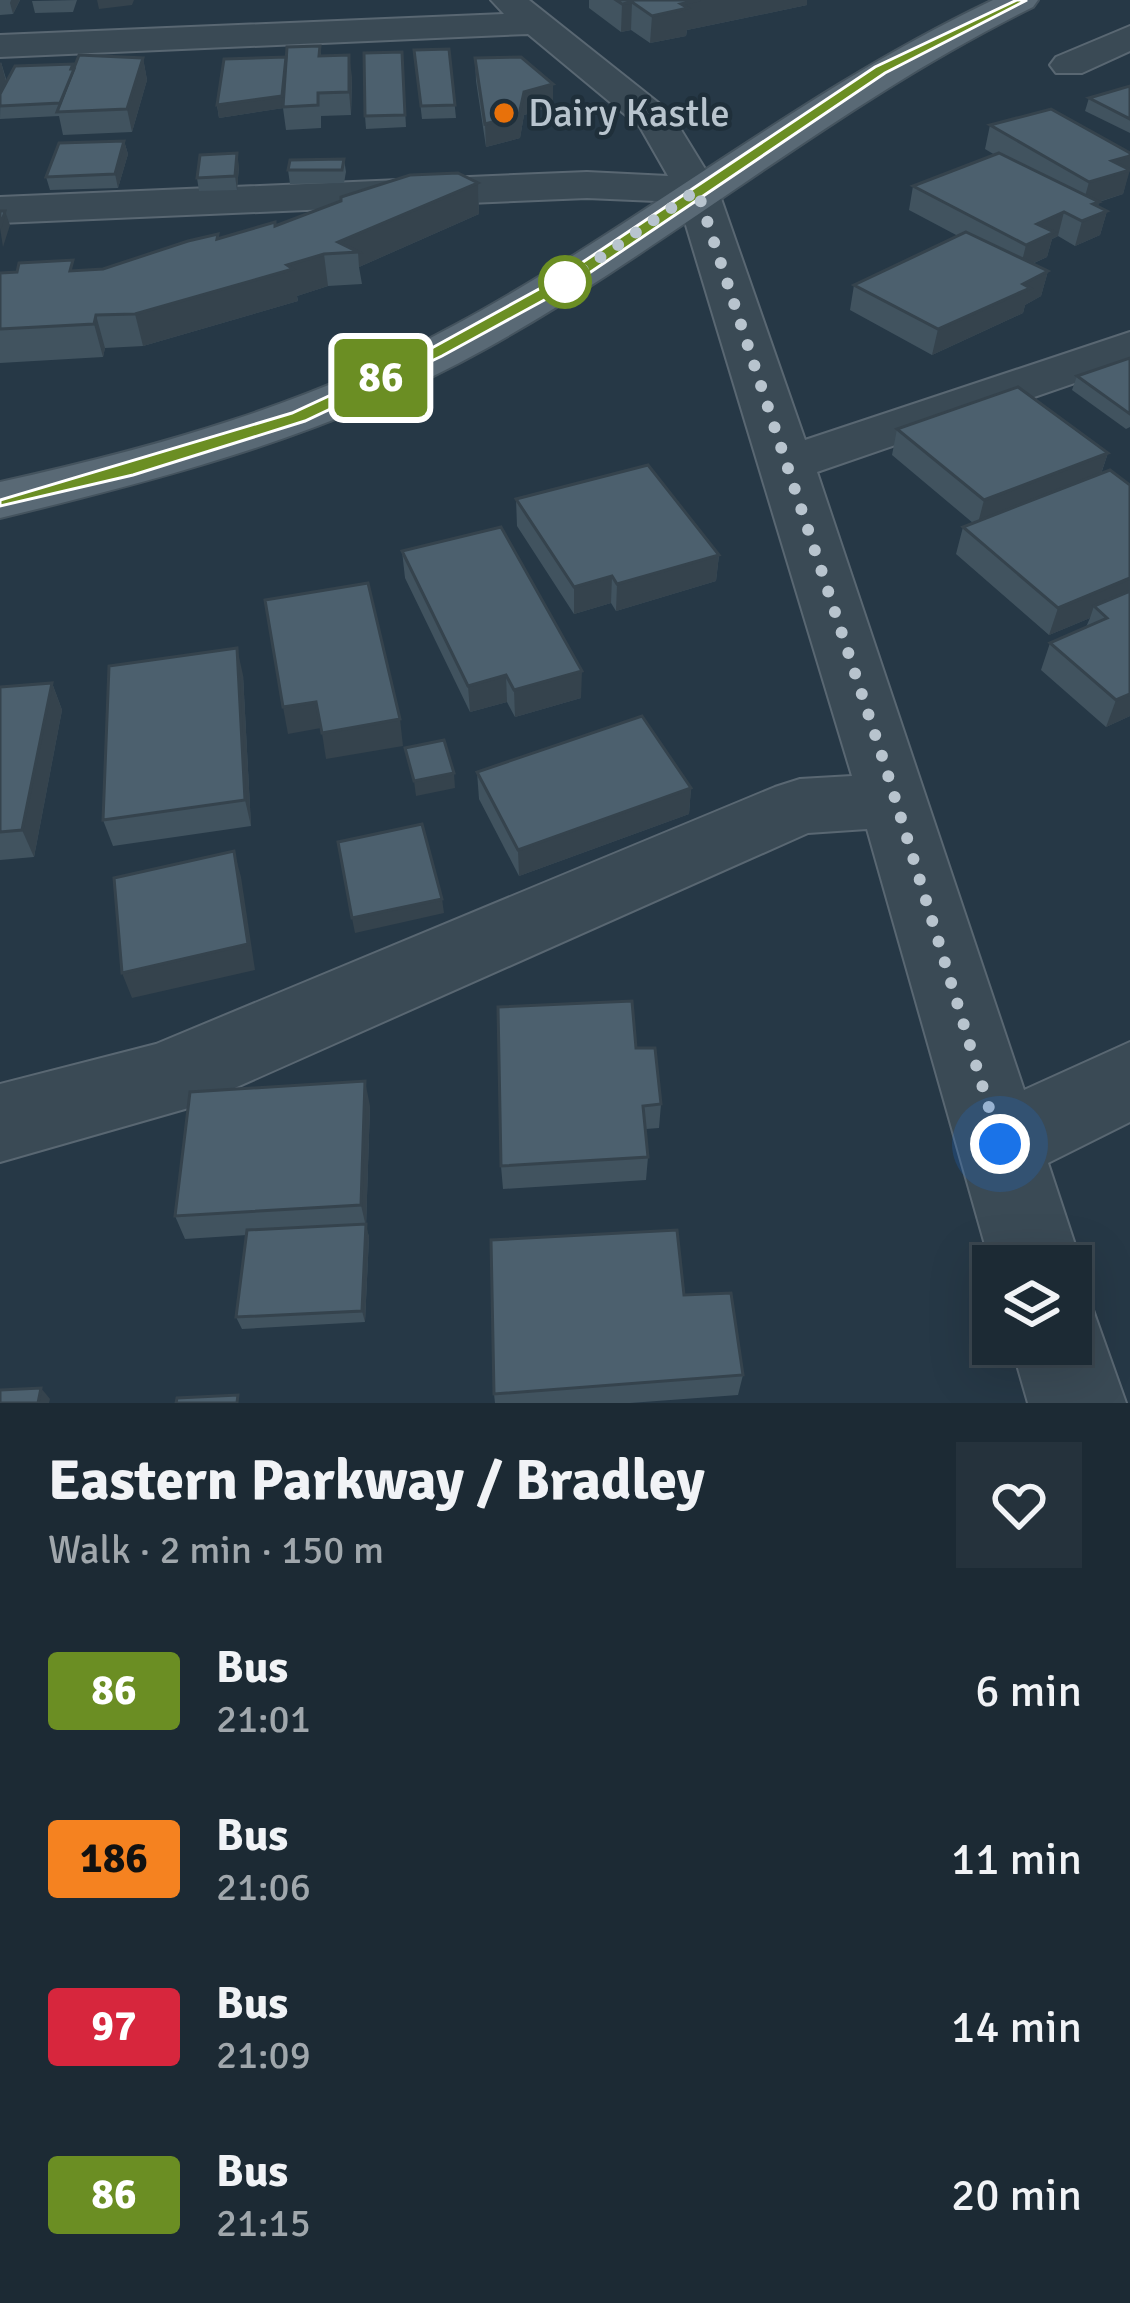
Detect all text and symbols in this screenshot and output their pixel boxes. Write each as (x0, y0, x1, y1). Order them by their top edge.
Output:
place label: Dairy Kastle (528, 89, 730, 137)
marker: Dairy Kastle (491, 100, 517, 126)
unlabelled marker (540, 257, 590, 307)
line badge: 86 (327, 339, 435, 417)
text: 86 (358, 352, 404, 403)
your location (970, 1114, 1030, 1174)
map controls (972, 1245, 1092, 1365)
button: layers (972, 1245, 1092, 1365)
button: heart (956, 1442, 1082, 1568)
text: Eastern Parkway / Bradley (48, 1445, 705, 1516)
text: Walk · 2 min · 150 m (48, 1526, 384, 1574)
text: Bus (216, 1640, 288, 1695)
text: 6 min (975, 1664, 1082, 1719)
text: 86 (91, 1665, 137, 1716)
text: 21:01 (216, 1695, 311, 1743)
text: Bus (216, 1808, 288, 1863)
text: 11 min (951, 1832, 1082, 1887)
text: 186 (80, 1833, 148, 1884)
text: 21:06 (216, 1863, 311, 1911)
text: Bus (216, 1976, 288, 2031)
text: 14 min (951, 2000, 1082, 2055)
text: 97 (91, 2001, 137, 2052)
text: 21:09 (216, 2031, 311, 2079)
text: Bus (216, 2144, 288, 2199)
text: 20 min (951, 2168, 1082, 2223)
text: 86 (91, 2169, 137, 2220)
text: 21:15 (216, 2199, 311, 2247)

